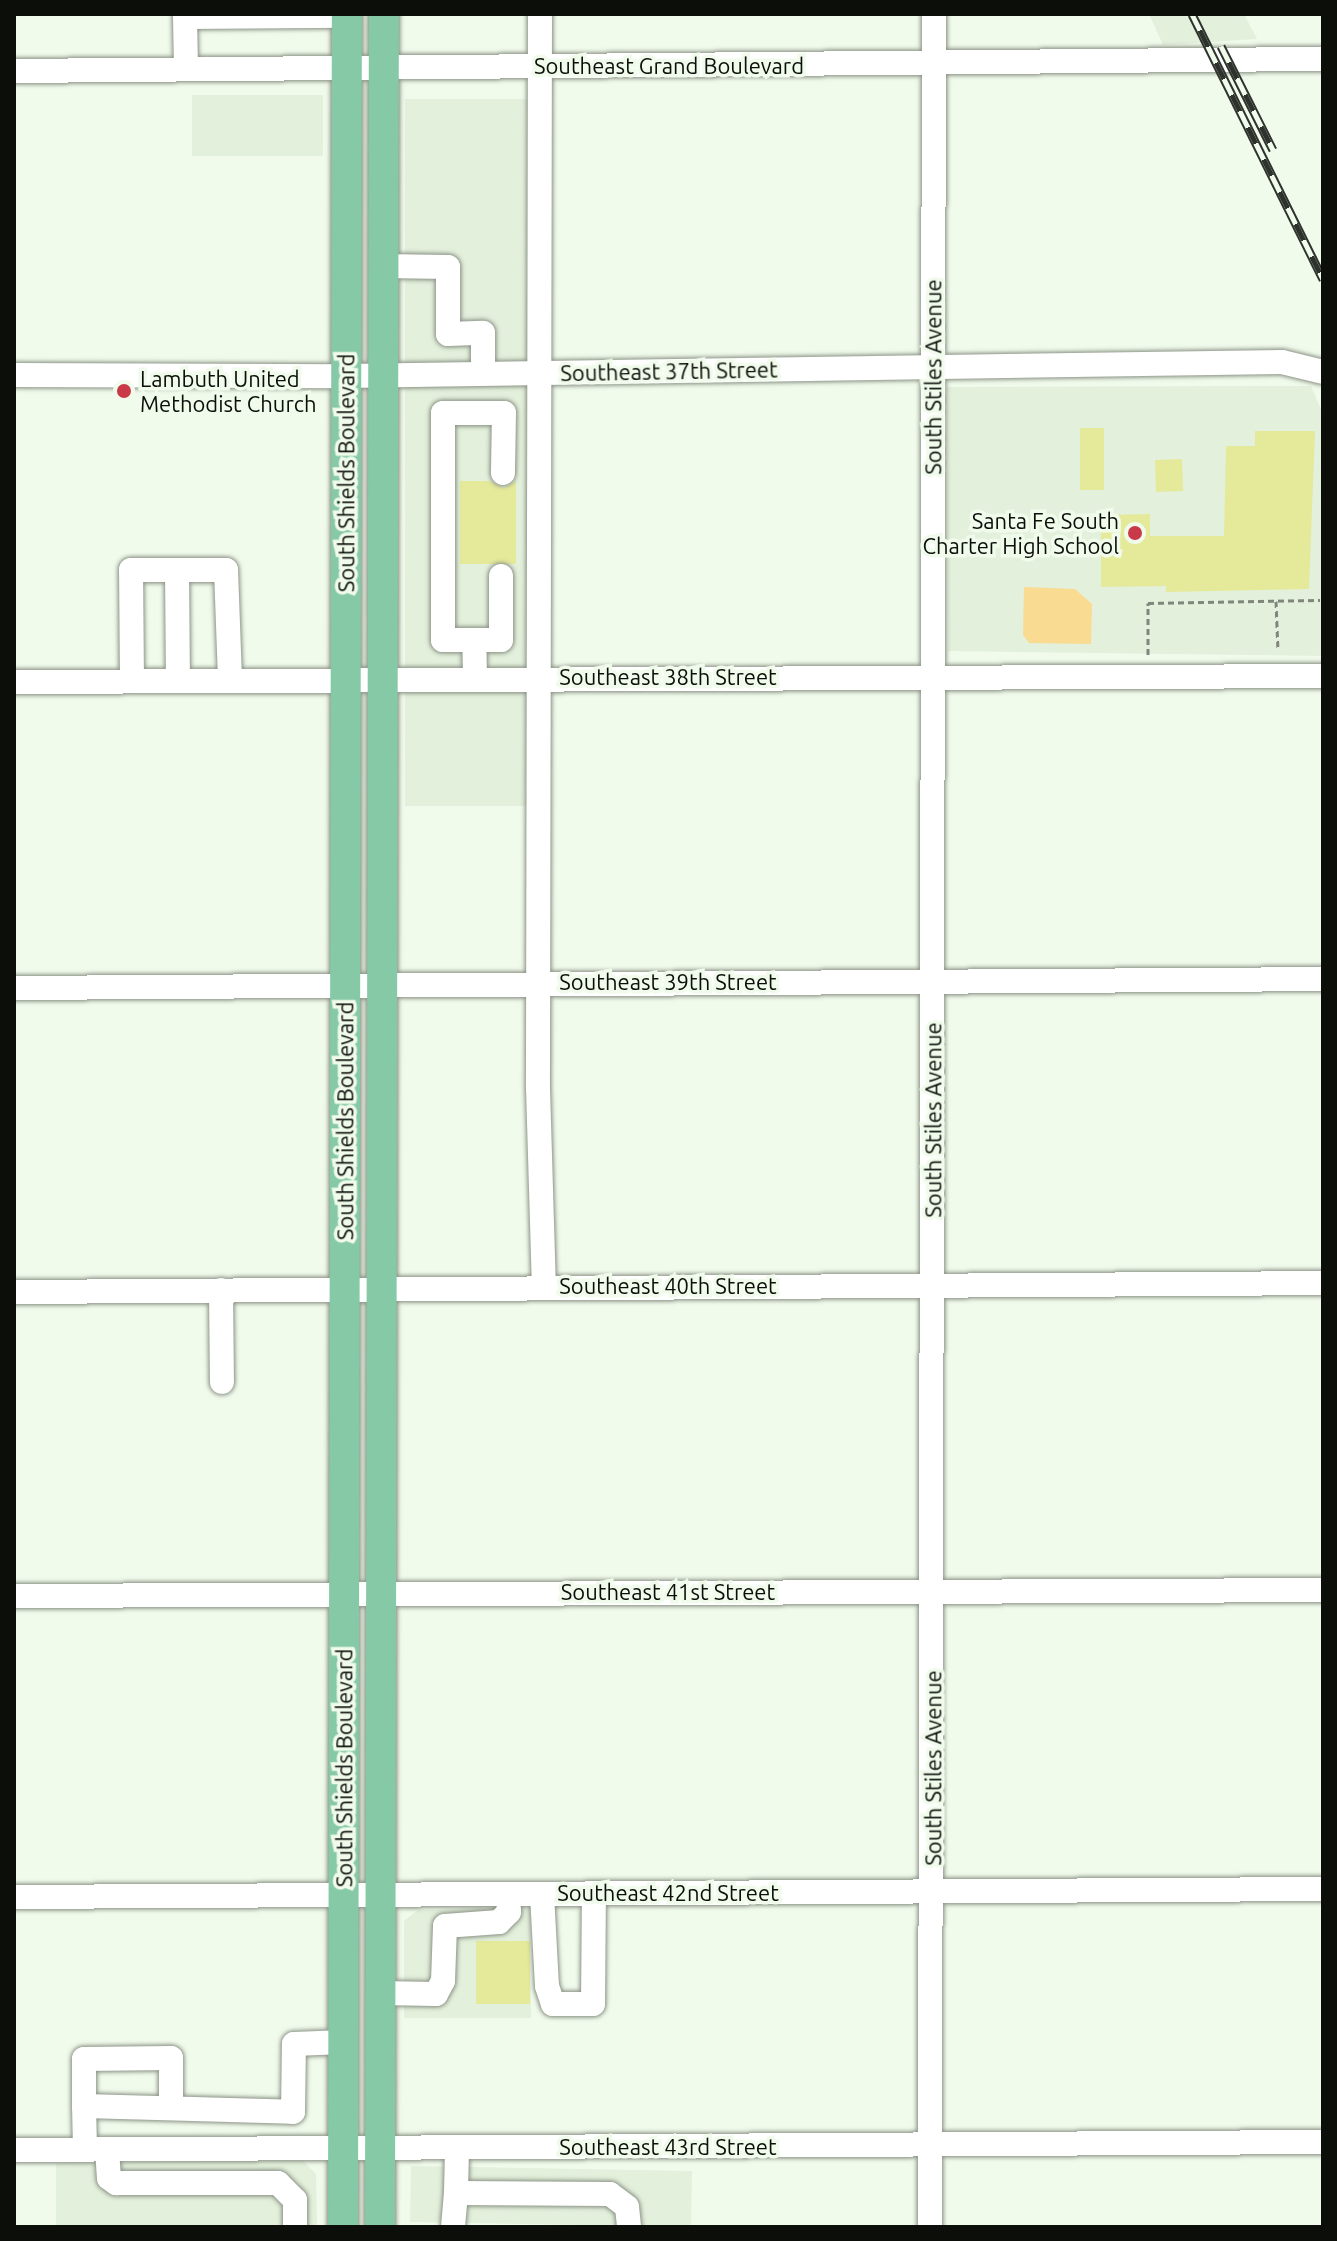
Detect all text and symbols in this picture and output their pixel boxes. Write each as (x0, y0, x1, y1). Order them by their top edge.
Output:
street label: Southeast Grand Boulevard (534, 53, 804, 79)
street label: South Stiles Avenue (920, 279, 946, 475)
street label: South Shields Boulevard (333, 354, 359, 592)
street label: Southeast 37th Street (560, 356, 778, 386)
place label: Lambuth United Methodist Church (140, 365, 317, 416)
marker: Lambuth United Methodist Church (115, 382, 133, 400)
place label: Santa Fe South Charter High School (922, 507, 1119, 558)
marker: Santa Fe South Charter High School (1126, 524, 1144, 542)
street label: Southeast 38th Street (559, 664, 777, 690)
street label: Southeast 39th Street (559, 969, 777, 995)
street label: South Shields Boulevard (332, 1002, 358, 1240)
street label: South Stiles Avenue (920, 1022, 946, 1218)
street label: Southeast 40th Street (559, 1273, 777, 1299)
street label: Southeast 41st Street (561, 1579, 775, 1605)
street label: South Shields Boulevard (331, 1649, 357, 1887)
street label: South Stiles Avenue (920, 1670, 946, 1866)
street label: Southeast 42nd Street (557, 1880, 779, 1906)
street label: Southeast 43rd Street (559, 2134, 777, 2160)

